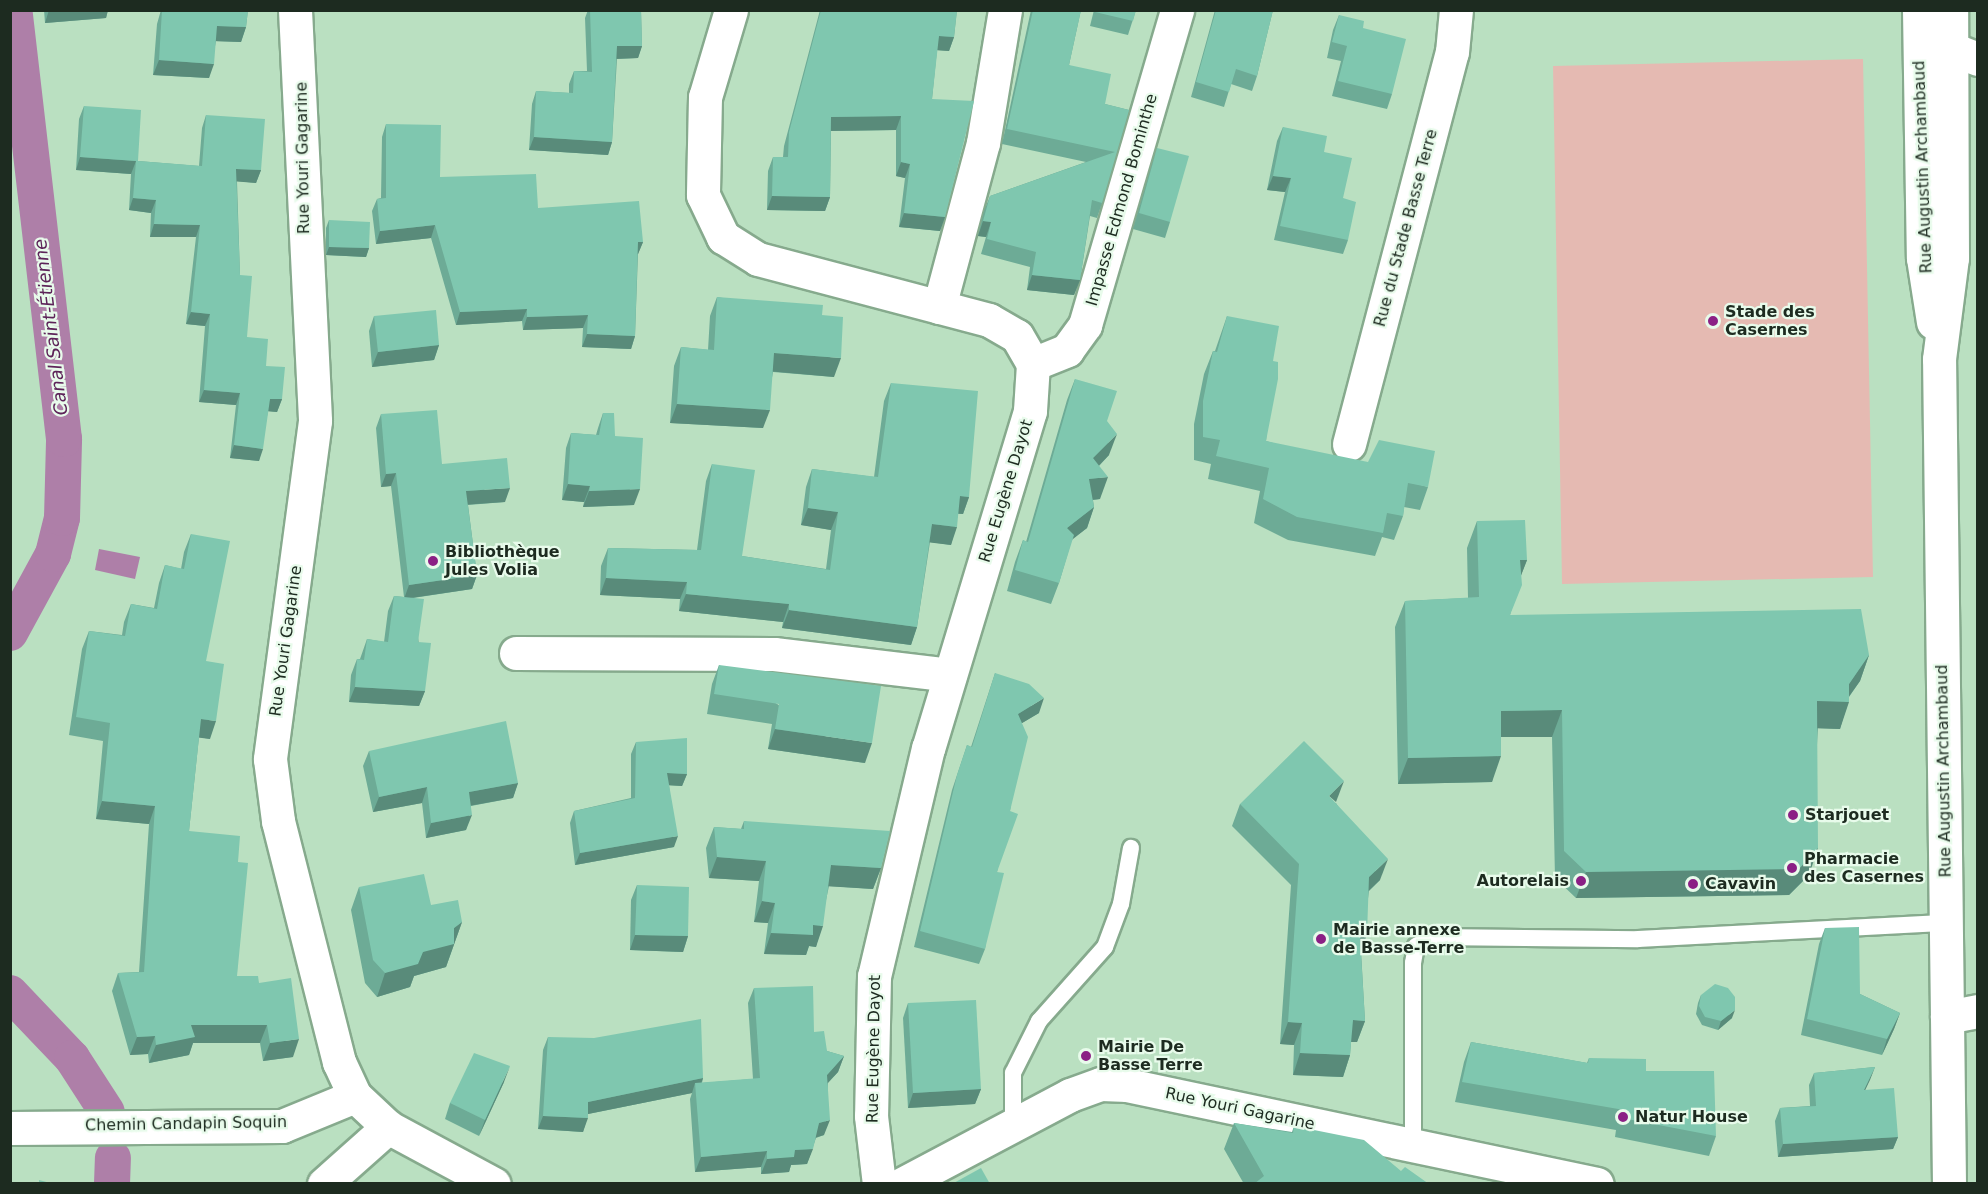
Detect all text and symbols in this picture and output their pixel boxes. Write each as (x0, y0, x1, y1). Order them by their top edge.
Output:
street label: Rue Augustin Archambaud (1910, 60, 1936, 274)
street label: Rue Youri Gagarine (292, 82, 314, 234)
street label: Impasse Edmond Bominthe (1082, 92, 1162, 308)
street label: Rue du Stade Basse Terre (1370, 127, 1442, 329)
water label: Canal Saint-Étienne (29, 238, 73, 416)
place label: Stade des Casernes (1725, 302, 1815, 340)
marker: Stade des Casernes (1706, 314, 1720, 328)
street label: Rue Eugène Dayot (975, 417, 1037, 565)
place label: Bibliothèque Jules Volia (445, 542, 560, 580)
marker: Bibliothèque Jules Volia (426, 554, 440, 568)
street label: Rue Youri Gagarine (266, 564, 306, 718)
street label: Rue Augustin Archambaud (1933, 664, 1955, 878)
place label: Starjouet (1805, 805, 1889, 825)
marker: Starjouet (1786, 808, 1800, 822)
place label: Pharmacie des Casernes (1804, 849, 1924, 887)
marker: Pharmacie des Casernes (1785, 861, 1799, 875)
place label: Autorelais (1477, 871, 1569, 891)
marker: Autorelais (1574, 874, 1588, 888)
place label: Cavavin (1705, 874, 1776, 894)
marker: Cavavin (1686, 877, 1700, 891)
place label: Mairie annexe de Basse-Terre (1333, 920, 1464, 958)
marker: Mairie annexe de Basse-Terre (1314, 932, 1328, 946)
street label: Rue Eugène Dayot (863, 975, 885, 1123)
place label: Mairie De Basse Terre (1098, 1037, 1203, 1075)
marker: Mairie De Basse Terre (1079, 1049, 1093, 1063)
street label: Rue Youri Gagarine (1164, 1084, 1316, 1134)
place label: Natur House (1635, 1107, 1748, 1127)
marker: Natur House (1616, 1110, 1630, 1124)
street label: Chemin Candapin Soquin (85, 1113, 287, 1135)

